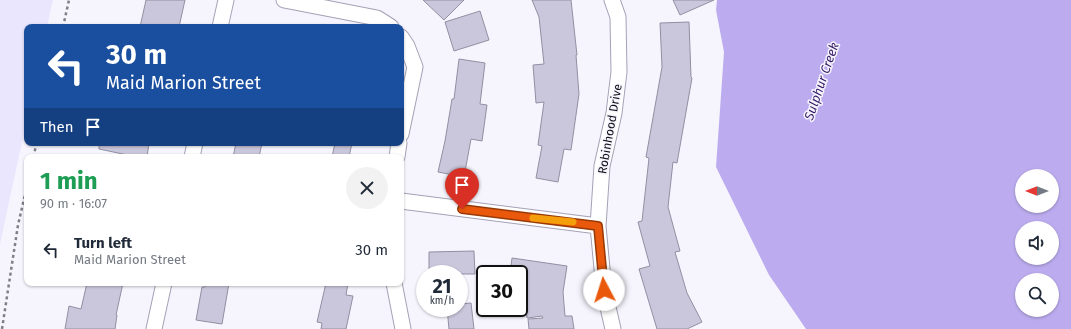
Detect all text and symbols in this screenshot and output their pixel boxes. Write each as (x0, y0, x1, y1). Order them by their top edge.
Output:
text: 30 m (106, 38, 167, 71)
icon: left (40, 40, 92, 92)
water label: Sulphur Creek (801, 40, 842, 123)
text: Maid Marion Street (106, 72, 261, 94)
street label: Robinhood Drive (595, 83, 625, 175)
icon: arrive (82, 116, 104, 138)
text: Then (40, 118, 74, 136)
text: 1 min (40, 167, 98, 195)
button: close (346, 167, 388, 209)
pin (445, 168, 479, 209)
north arrow (1015, 169, 1059, 213)
map controls (1015, 169, 1059, 317)
icon: arrive (451, 174, 473, 196)
text: 90 m · 16:07 (40, 196, 107, 211)
button: sound (1015, 221, 1059, 265)
text: Turn left (74, 234, 132, 252)
icon: left (40, 239, 62, 261)
text: 30 m (355, 241, 388, 259)
text: Maid Marion Street (74, 252, 186, 267)
speed limit sign: 30 (476, 265, 528, 317)
position arrow (583, 269, 625, 311)
button: search (1015, 273, 1059, 317)
text: 21 (432, 274, 452, 298)
text: km/h (430, 295, 454, 307)

